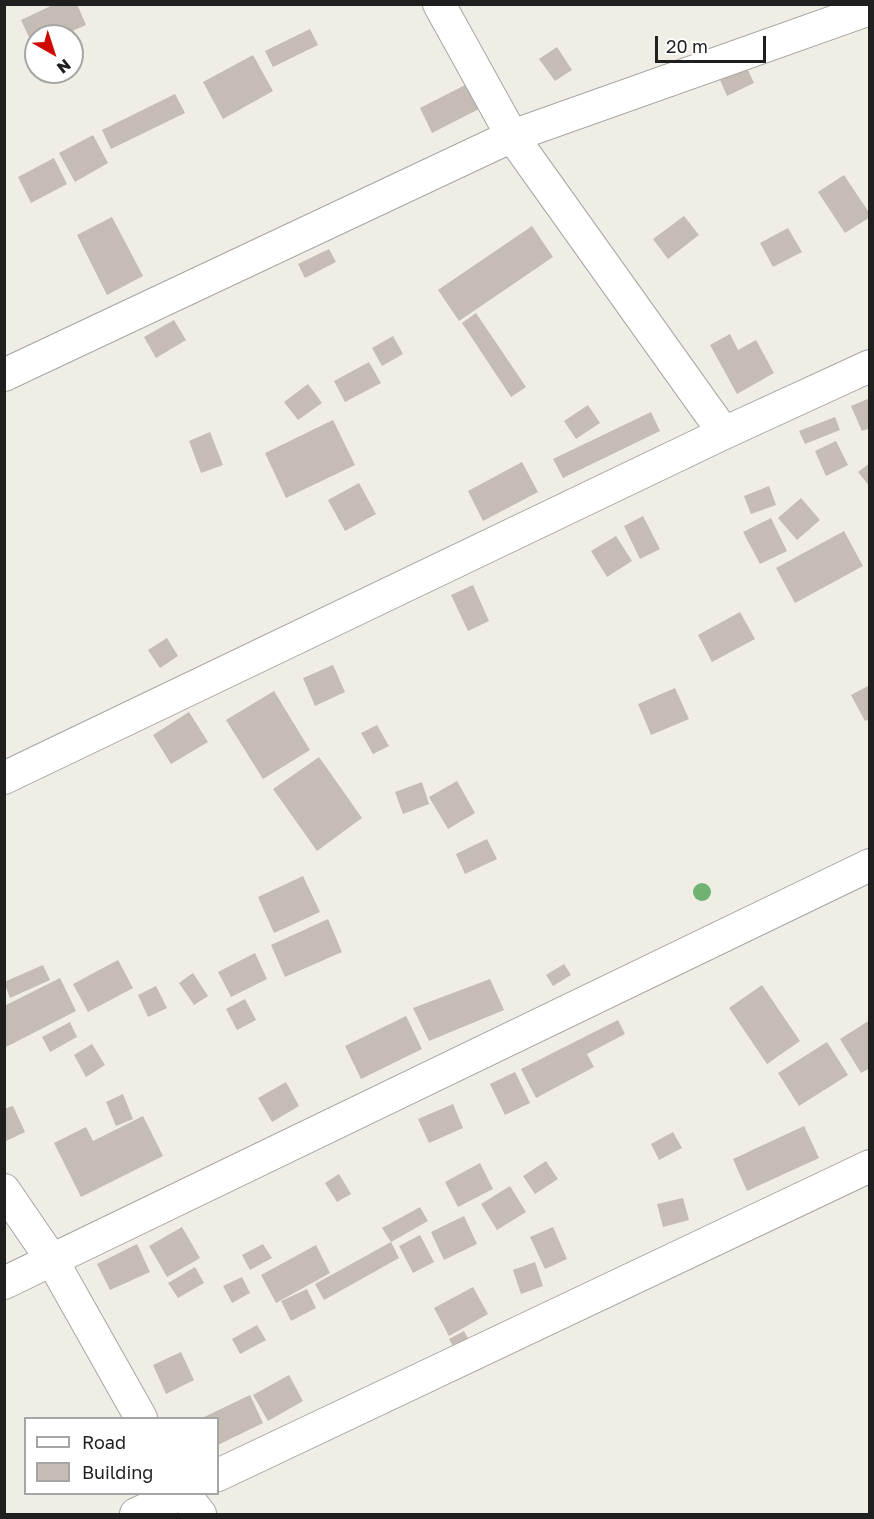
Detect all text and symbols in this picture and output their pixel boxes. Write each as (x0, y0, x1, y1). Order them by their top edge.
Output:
north arrow (24, 24, 84, 84)
scale bar (658, 24, 769, 62)
text: 20 m (666, 35, 708, 57)
text: N (53, 55, 75, 78)
legend (24, 1417, 219, 1495)
text: Road (82, 1431, 126, 1453)
text: Building (82, 1461, 153, 1483)

